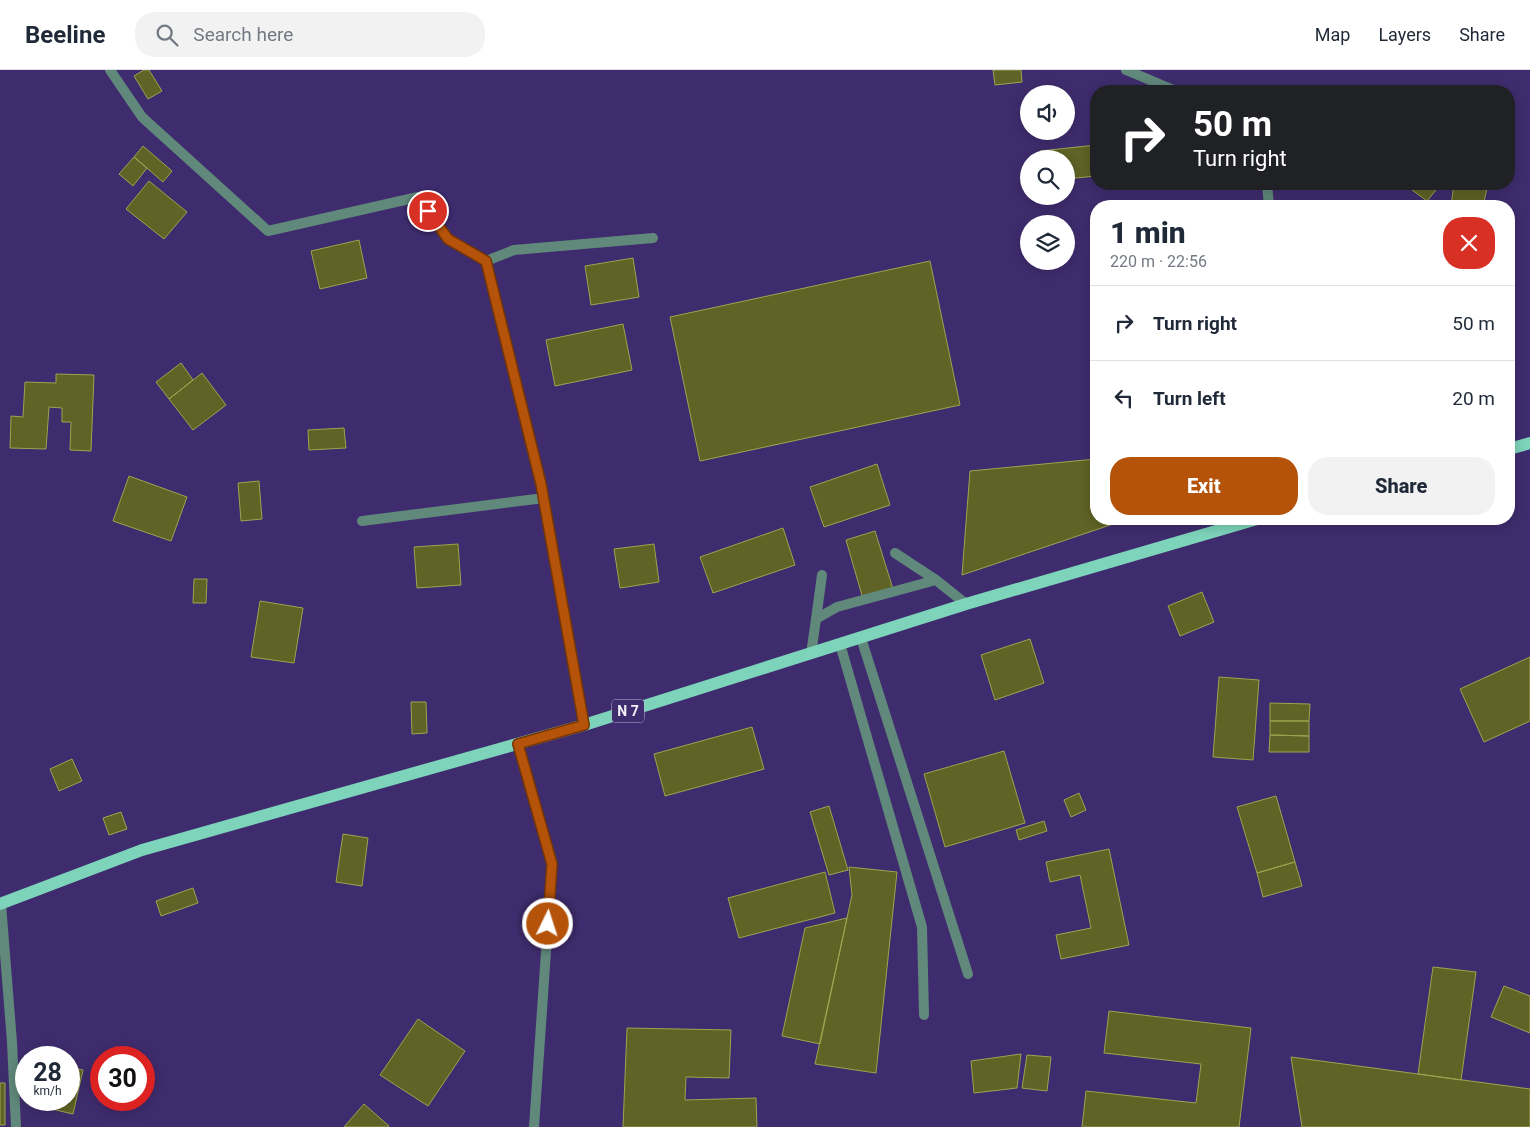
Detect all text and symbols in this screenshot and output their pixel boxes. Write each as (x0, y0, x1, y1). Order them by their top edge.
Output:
search box (135, 12, 485, 57)
text: Beeline (25, 21, 105, 49)
icon: search (153, 21, 181, 49)
text: Search here (193, 23, 293, 46)
text: Map (1315, 24, 1350, 45)
text: Layers (1378, 24, 1431, 45)
text: Share (1459, 24, 1505, 45)
map controls (1020, 85, 1075, 270)
button: sound (1020, 85, 1075, 140)
text: 50 m (1193, 104, 1272, 145)
icon: right (1110, 105, 1175, 170)
text: Turn right (1193, 146, 1287, 171)
button: search (1020, 150, 1075, 205)
pin (407, 190, 449, 232)
icon: arrive (414, 197, 442, 225)
button: layers (1020, 215, 1075, 270)
text: 1 min (1110, 215, 1186, 250)
button: close (1443, 217, 1495, 269)
text: 220 m · 22:56 (1110, 252, 1207, 271)
icon: right (1110, 309, 1138, 337)
text: Turn right (1153, 312, 1237, 335)
text: 50 m (1452, 312, 1495, 335)
icon: left (1110, 384, 1138, 412)
text: Turn left (1153, 387, 1226, 410)
text: 20 m (1452, 387, 1495, 410)
button: Exit (1110, 457, 1298, 515)
button: Share (1308, 457, 1495, 515)
road number: N 7 (612, 700, 644, 722)
position arrow (521, 897, 573, 949)
speed limit sign: 30 (90, 1046, 155, 1111)
text: 28 (33, 1058, 62, 1087)
text: km/h (33, 1084, 62, 1098)

